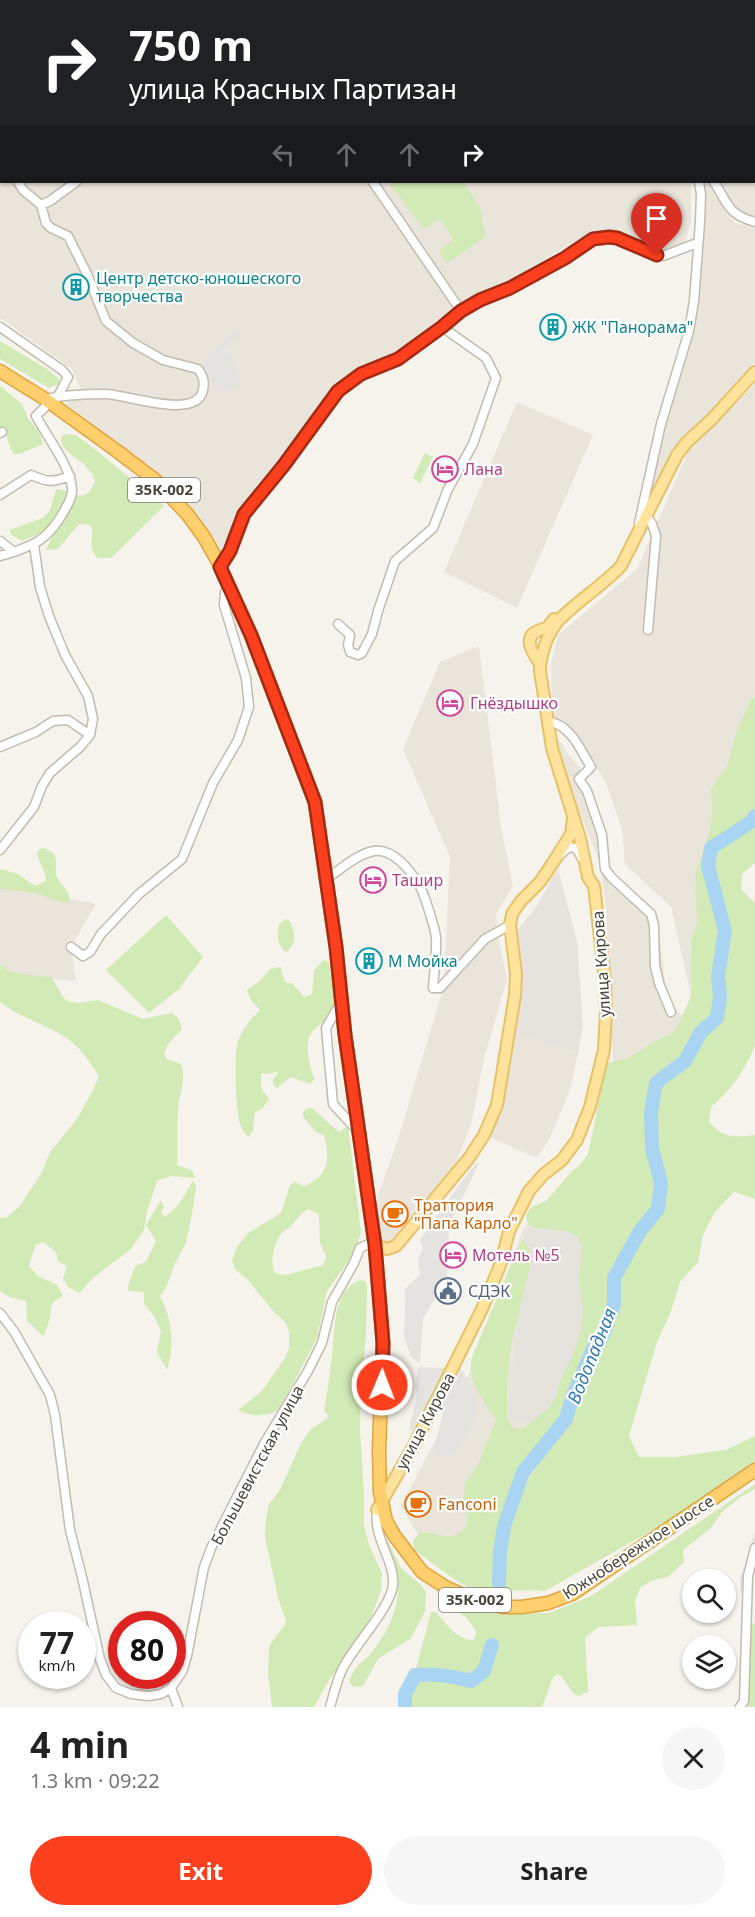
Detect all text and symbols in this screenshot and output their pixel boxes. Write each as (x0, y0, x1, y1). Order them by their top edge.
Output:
text: 750 m (129, 16, 253, 73)
icon: right (30, 24, 108, 102)
text: улица Красных Партизан (129, 70, 457, 107)
icon: left (267, 138, 300, 171)
icon: ahead (330, 138, 363, 171)
icon: ahead (393, 138, 426, 171)
icon: right (456, 138, 489, 171)
pin (631, 193, 682, 255)
icon: arrive (640, 202, 673, 235)
place label: Центр детско-юношеского творчества (96, 267, 301, 307)
building icon: Центр детско-юношеского творчества (61, 272, 91, 302)
building icon: ЖК "Панорама" (538, 312, 568, 342)
place label: ЖК "Панорама" (572, 316, 693, 338)
hotel icon: Лана (430, 454, 460, 484)
place label: Лана (464, 458, 503, 480)
road number: 35К-002 (128, 478, 200, 502)
hotel icon: Гнёздышко (435, 688, 465, 718)
place label: Гнёздышко (470, 692, 558, 714)
hotel icon: Ташир (358, 865, 388, 895)
place label: Ташир (392, 869, 443, 891)
street label: улица Кирова (586, 910, 616, 1018)
building icon: М Мойка (354, 946, 384, 976)
place label: М Мойка (388, 950, 458, 972)
place label: Траттория "Папа Карло" (414, 1194, 518, 1234)
cafe icon: Траттория "Папа Карло" (380, 1199, 410, 1229)
hotel icon: Мотель №5 (438, 1240, 468, 1270)
place label: Мотель №5 (472, 1244, 560, 1266)
public building icon: СДЭК (433, 1276, 463, 1306)
place label: СДЭК (468, 1280, 510, 1302)
water label: Водопадная (561, 1304, 621, 1407)
position arrow (350, 1353, 414, 1417)
street label: улица Кирова (390, 1369, 460, 1473)
street label: Большевистская улица (205, 1381, 309, 1549)
cafe icon: Fanconi (403, 1489, 433, 1519)
street label: Южнобережное шоссе (558, 1490, 718, 1604)
place label: Fanconi (438, 1493, 497, 1515)
map controls (682, 1569, 736, 1689)
button: search (682, 1569, 736, 1623)
road number: 35К-002 (439, 1588, 511, 1612)
speed limit sign: 80 (108, 1611, 186, 1689)
text: 77 (40, 1622, 74, 1663)
button: layers (682, 1635, 736, 1689)
text: km/h (39, 1655, 75, 1675)
text: 4 min (30, 1720, 129, 1769)
button: close (662, 1727, 725, 1790)
text: 1.3 km · 09:22 (30, 1767, 160, 1794)
button: Exit (30, 1836, 372, 1905)
button: Share (384, 1836, 725, 1905)

